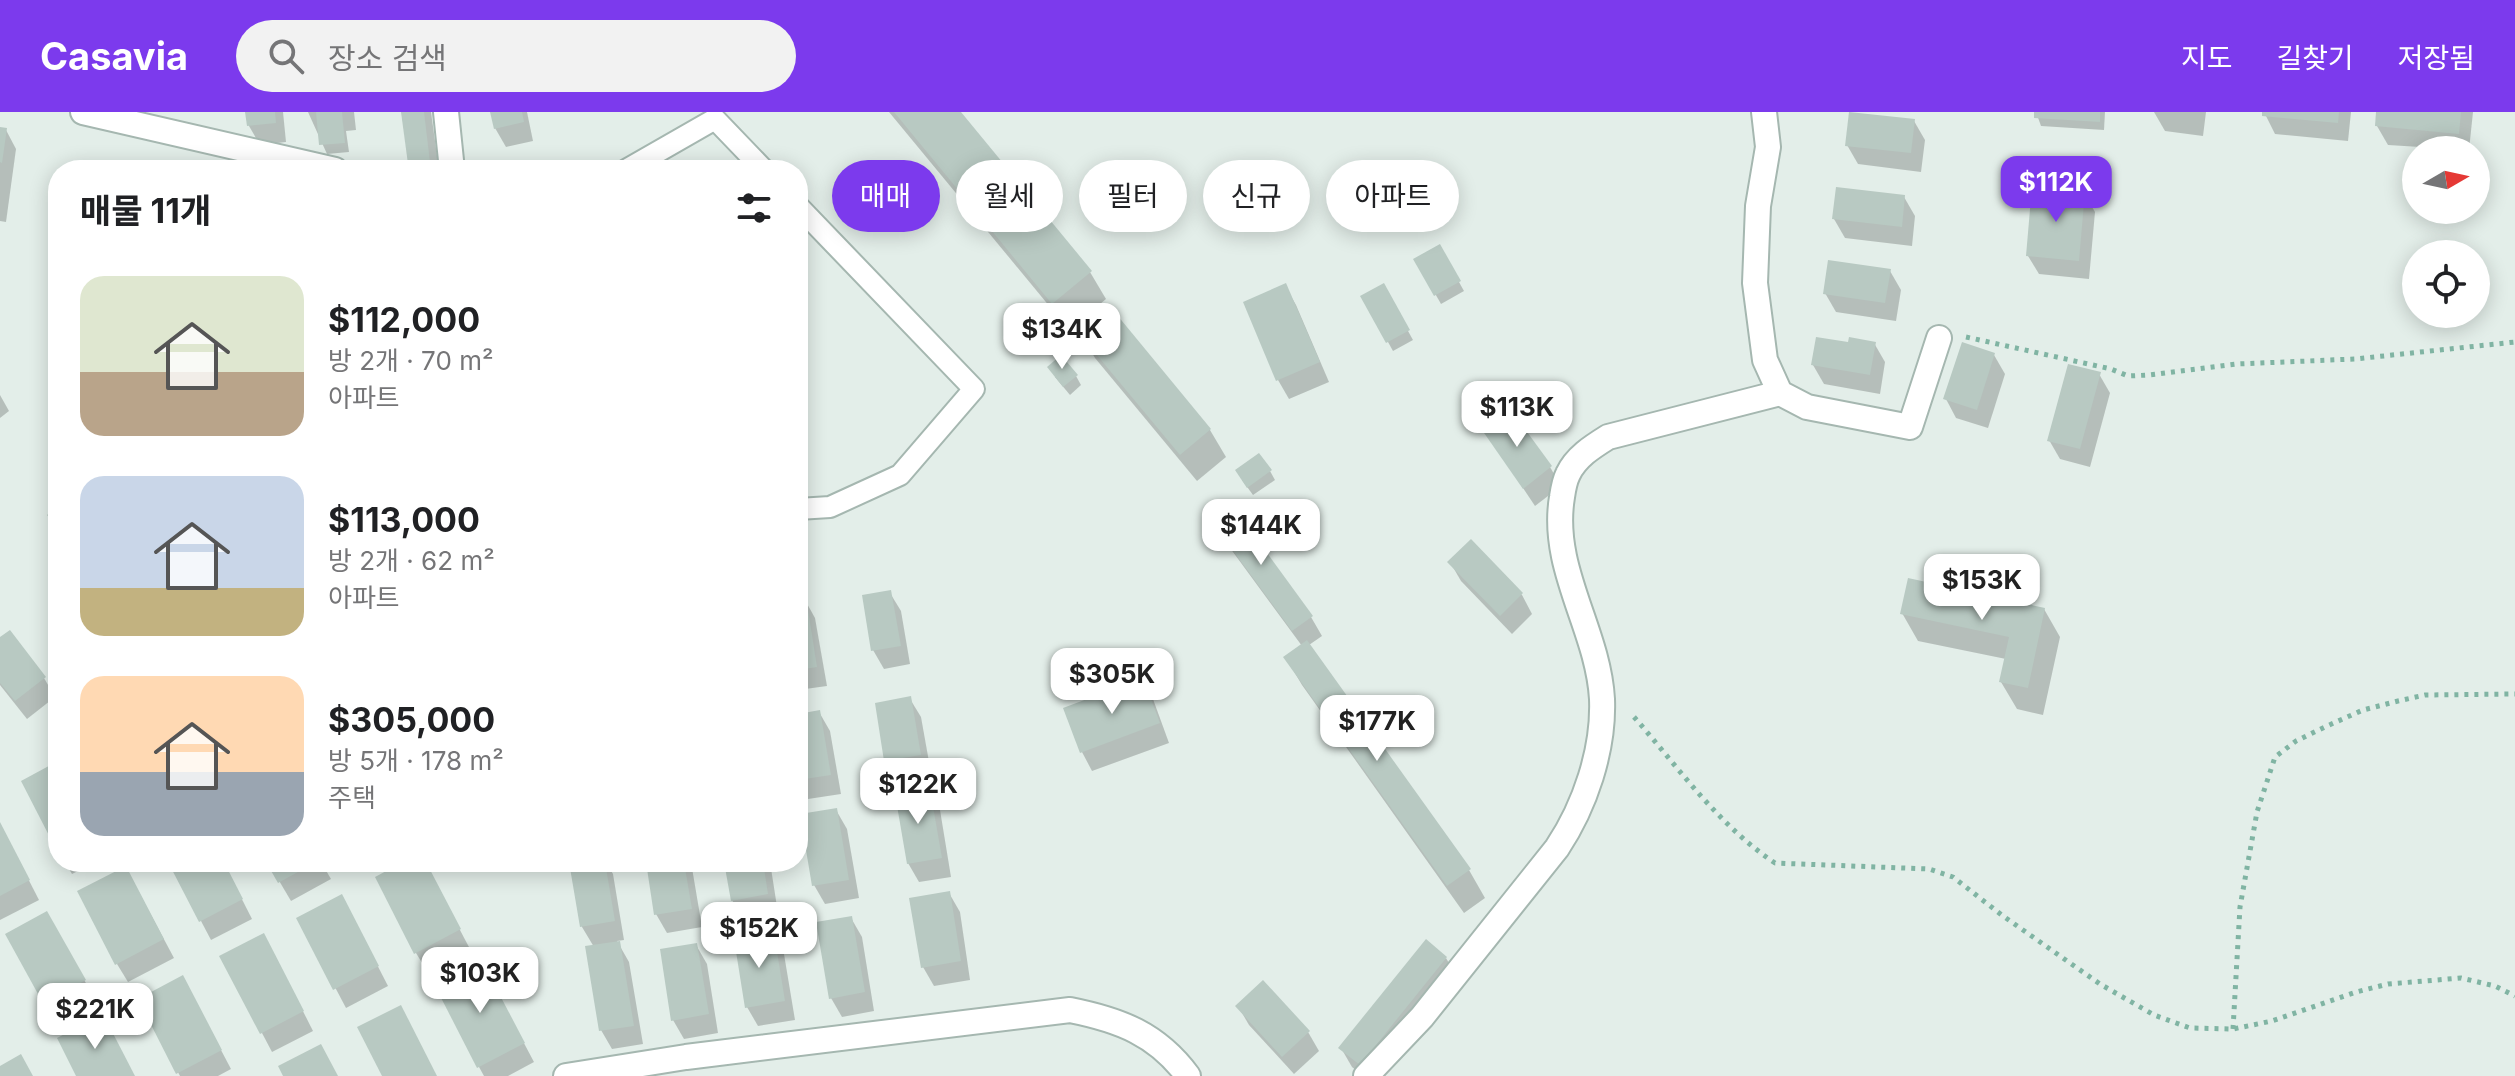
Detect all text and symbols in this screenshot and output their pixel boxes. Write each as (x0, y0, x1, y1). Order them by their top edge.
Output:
search box (236, 20, 796, 92)
text: Casavia (40, 33, 188, 79)
icon: search (264, 34, 308, 78)
text: 장소 검색 (328, 40, 447, 76)
text: 지도 (2181, 41, 2232, 75)
text: 길찾기 (2276, 41, 2354, 75)
text: 저장됨 (2398, 41, 2475, 75)
north arrow (2402, 136, 2490, 224)
map controls (2402, 136, 2490, 328)
pin: $112K (2000, 156, 2112, 224)
chip: 매매 (832, 160, 940, 232)
chip: 월세 (956, 160, 1063, 232)
chip: 필터 (1079, 160, 1187, 232)
chip: 신규 (1203, 160, 1310, 232)
chip: 아파트 (1326, 160, 1459, 232)
text: $112K (2019, 166, 2093, 197)
icon: filters (732, 186, 776, 230)
text: 매물 11개 (80, 190, 211, 231)
button: locate (2402, 240, 2490, 328)
text: $112,000 (328, 299, 480, 340)
pin: $134K (1006, 303, 1118, 371)
icon: home (144, 308, 240, 404)
text: $134K (1021, 313, 1103, 344)
text: 방 2개 · 70 m² (328, 345, 493, 376)
pin: $113K (1461, 381, 1573, 449)
text: 아파트 (328, 382, 400, 413)
text: $113K (1480, 391, 1554, 422)
text: $113,000 (328, 499, 480, 540)
pin: $144K (1205, 499, 1317, 567)
icon: home (144, 508, 240, 604)
text: $144K (1220, 509, 1302, 540)
text: 방 2개 · 62 m² (328, 545, 495, 576)
pin: $153K (1926, 554, 2038, 622)
text: $153K (1942, 564, 2022, 595)
text: 아파트 (328, 582, 400, 613)
pin: $305K (1056, 648, 1168, 716)
text: $305K (1069, 658, 1155, 689)
pin: $177K (1321, 695, 1433, 763)
text: $305,000 (328, 699, 495, 740)
text: $177K (1338, 705, 1416, 736)
icon: home (144, 708, 240, 804)
text: 방 5개 · 178 m² (328, 745, 504, 776)
pin: $122K (862, 758, 974, 826)
text: $122K (878, 768, 958, 799)
text: 주택 (328, 782, 376, 813)
pin: $152K (703, 902, 815, 970)
text: $152K (719, 912, 799, 943)
pin: $103K (424, 947, 536, 1015)
text: $103K (439, 957, 521, 988)
pin: $221K (39, 983, 151, 1051)
text: $221K (55, 993, 135, 1024)

